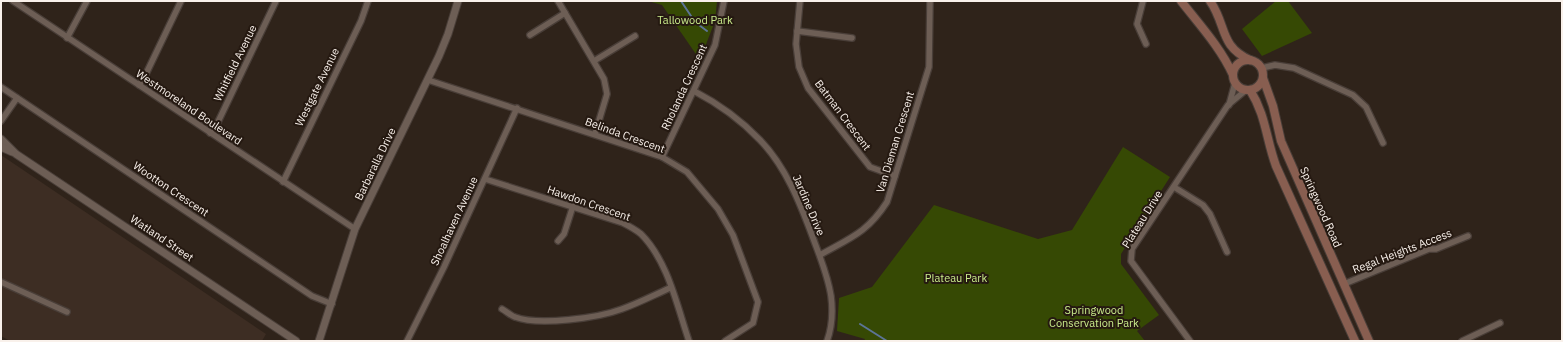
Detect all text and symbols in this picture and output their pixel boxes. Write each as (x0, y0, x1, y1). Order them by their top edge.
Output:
park label: Tallowood Park (657, 13, 733, 27)
street label: Whitfield Avenue (210, 22, 260, 104)
street label: Rholanda Crescent (658, 42, 710, 132)
street label: Westgate Avenue (292, 45, 342, 129)
street label: Westmoreland Boulevard (133, 66, 245, 148)
street label: Batman Crescent (812, 77, 874, 153)
street label: Van Dieman Crescent (873, 89, 917, 194)
street label: Belinda Crescent (583, 114, 667, 156)
street label: Barbaralla Drive (351, 125, 399, 203)
street label: Wootton Crescent (130, 158, 212, 220)
street label: Springwood Road (1297, 165, 1345, 249)
street label: Jardine Drive (790, 172, 828, 238)
street label: Shoalhaven Avenue (427, 174, 481, 268)
street label: Hawdon Crescent (545, 182, 633, 224)
street label: Plateau Drive (1119, 187, 1165, 251)
street label: Watland Street (128, 212, 197, 264)
street label: Regal Heights Access (1350, 226, 1454, 276)
park label: Plateau Park (925, 271, 987, 285)
park label: Springwood Conservation Park (1049, 303, 1139, 330)

